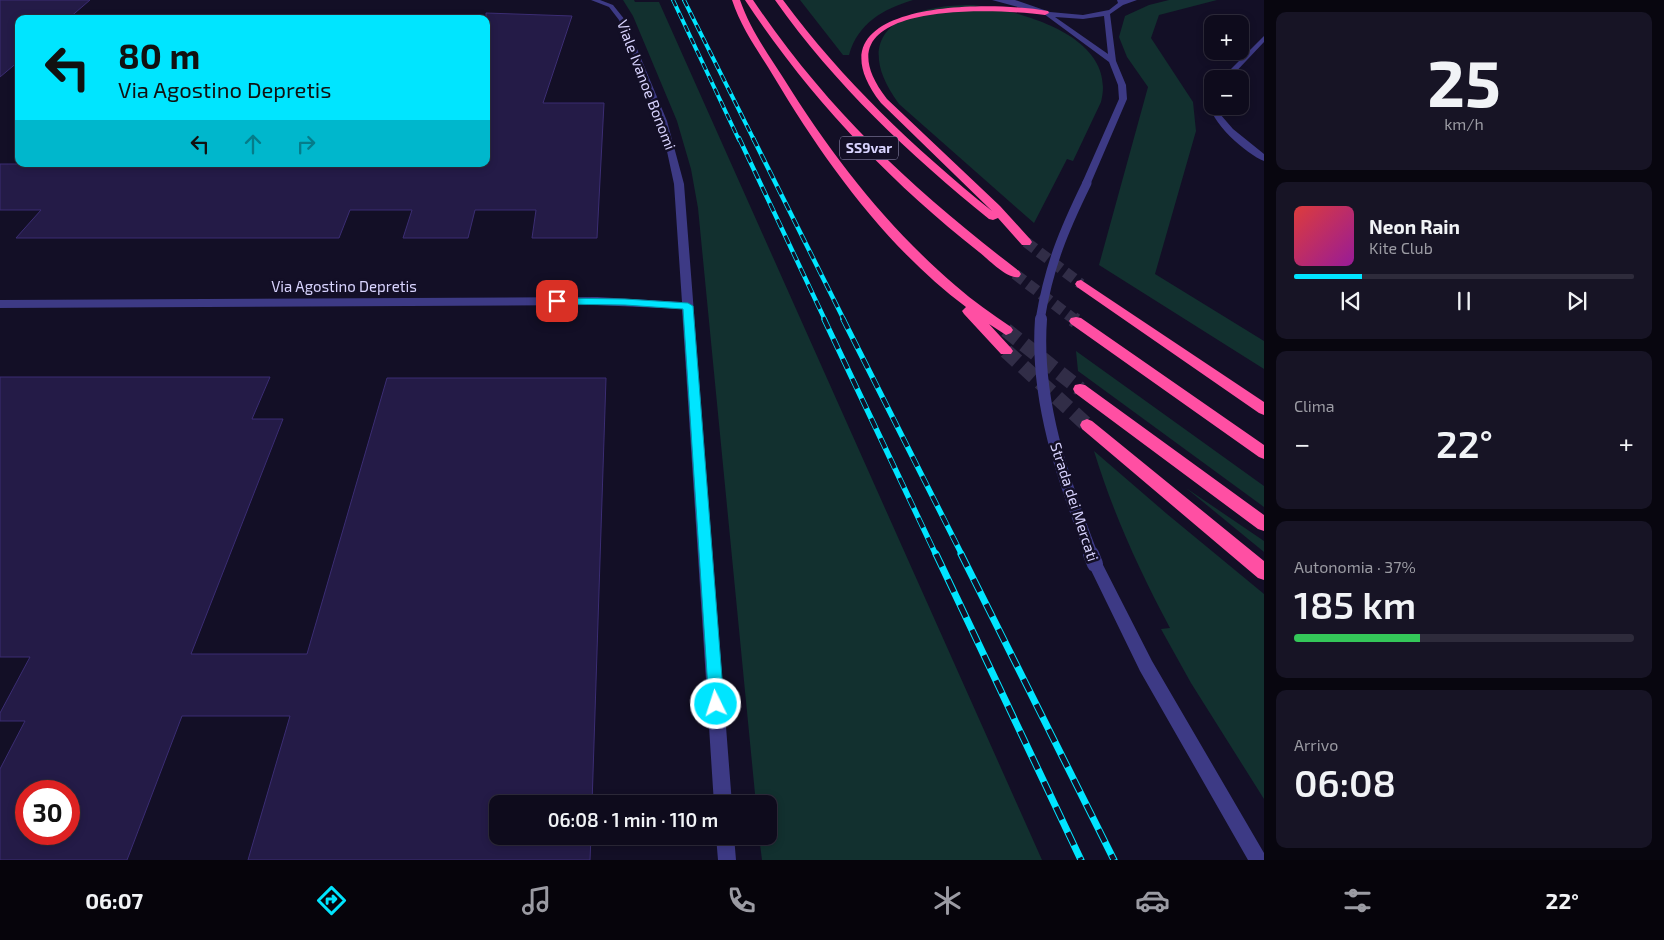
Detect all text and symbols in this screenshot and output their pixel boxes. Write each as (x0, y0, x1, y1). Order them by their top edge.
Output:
map controls (1204, 15, 1249, 115)
button: + (1204, 15, 1249, 60)
street label: Viale Ivanoe Bonomi (614, 17, 680, 152)
text: 80 m (118, 34, 200, 76)
icon: left (35, 35, 100, 100)
text: 25 (1427, 42, 1501, 120)
button: − (1204, 70, 1249, 115)
text: Via Agostino Depretis (118, 76, 331, 102)
text: km/h (1444, 114, 1484, 133)
icon: left (186, 130, 214, 158)
icon: ahead (239, 130, 267, 158)
icon: right (292, 130, 320, 158)
road number: SS9var (840, 136, 898, 160)
text: Neon Rain (1369, 215, 1460, 238)
text: Kite Club (1369, 238, 1433, 257)
street label: Via Agostino Depretis (271, 277, 417, 295)
pin (536, 280, 578, 322)
icon: arrive (543, 287, 571, 315)
icon: previous (1337, 287, 1365, 315)
icon: pause (1450, 287, 1478, 315)
icon: next (1563, 287, 1591, 315)
text: Clima (1294, 396, 1335, 415)
text: 22° (1436, 420, 1493, 466)
text: − (1294, 426, 1310, 460)
text: + (1619, 426, 1634, 460)
street label: Strada dei Mercati (1047, 440, 1103, 564)
text: Autonomia · 37% (1294, 557, 1416, 576)
text: 185 km (1294, 581, 1416, 627)
position arrow (689, 677, 741, 729)
text: Arrivo (1294, 735, 1338, 754)
text: 06:08 (1294, 759, 1396, 805)
speed limit sign: 30 (15, 780, 80, 845)
text: 06:08 · 1 min · 110 m (548, 808, 718, 831)
icon: directions (314, 883, 349, 918)
icon: music (519, 883, 554, 918)
icon: phone (724, 883, 759, 918)
icon: climate (930, 883, 965, 918)
icon: car (1135, 883, 1170, 918)
icon: filters (1340, 883, 1375, 918)
text: 06:07 (85, 887, 143, 913)
text: 22° (1546, 887, 1579, 913)

